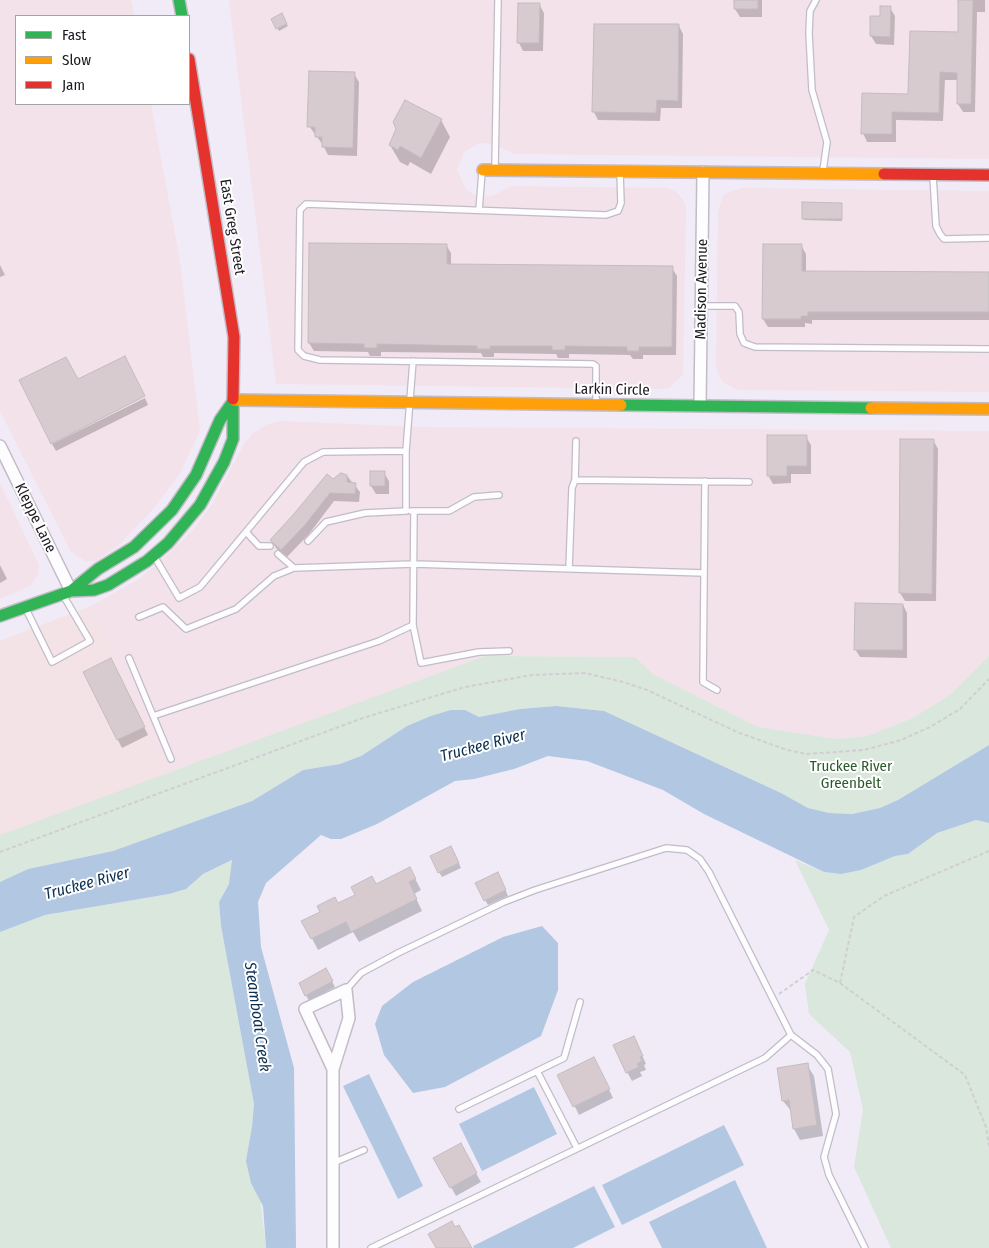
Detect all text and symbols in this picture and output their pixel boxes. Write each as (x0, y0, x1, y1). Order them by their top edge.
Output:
legend (15, 15, 190, 105)
text: Fast (62, 26, 86, 44)
text: Slow (62, 51, 91, 69)
text: Jam (62, 76, 85, 94)
street label: East Greg Street (216, 178, 248, 276)
street label: Madison Avenue (692, 239, 712, 339)
street label: Larkin Circle (574, 380, 650, 400)
street label: Kleppe Lane (10, 480, 60, 556)
water label: Truckee River (438, 725, 528, 767)
park label: Truckee River Greenbelt (810, 758, 892, 793)
water label: Truckee River (42, 863, 132, 905)
water label: Steamboat Creek (240, 961, 274, 1073)

